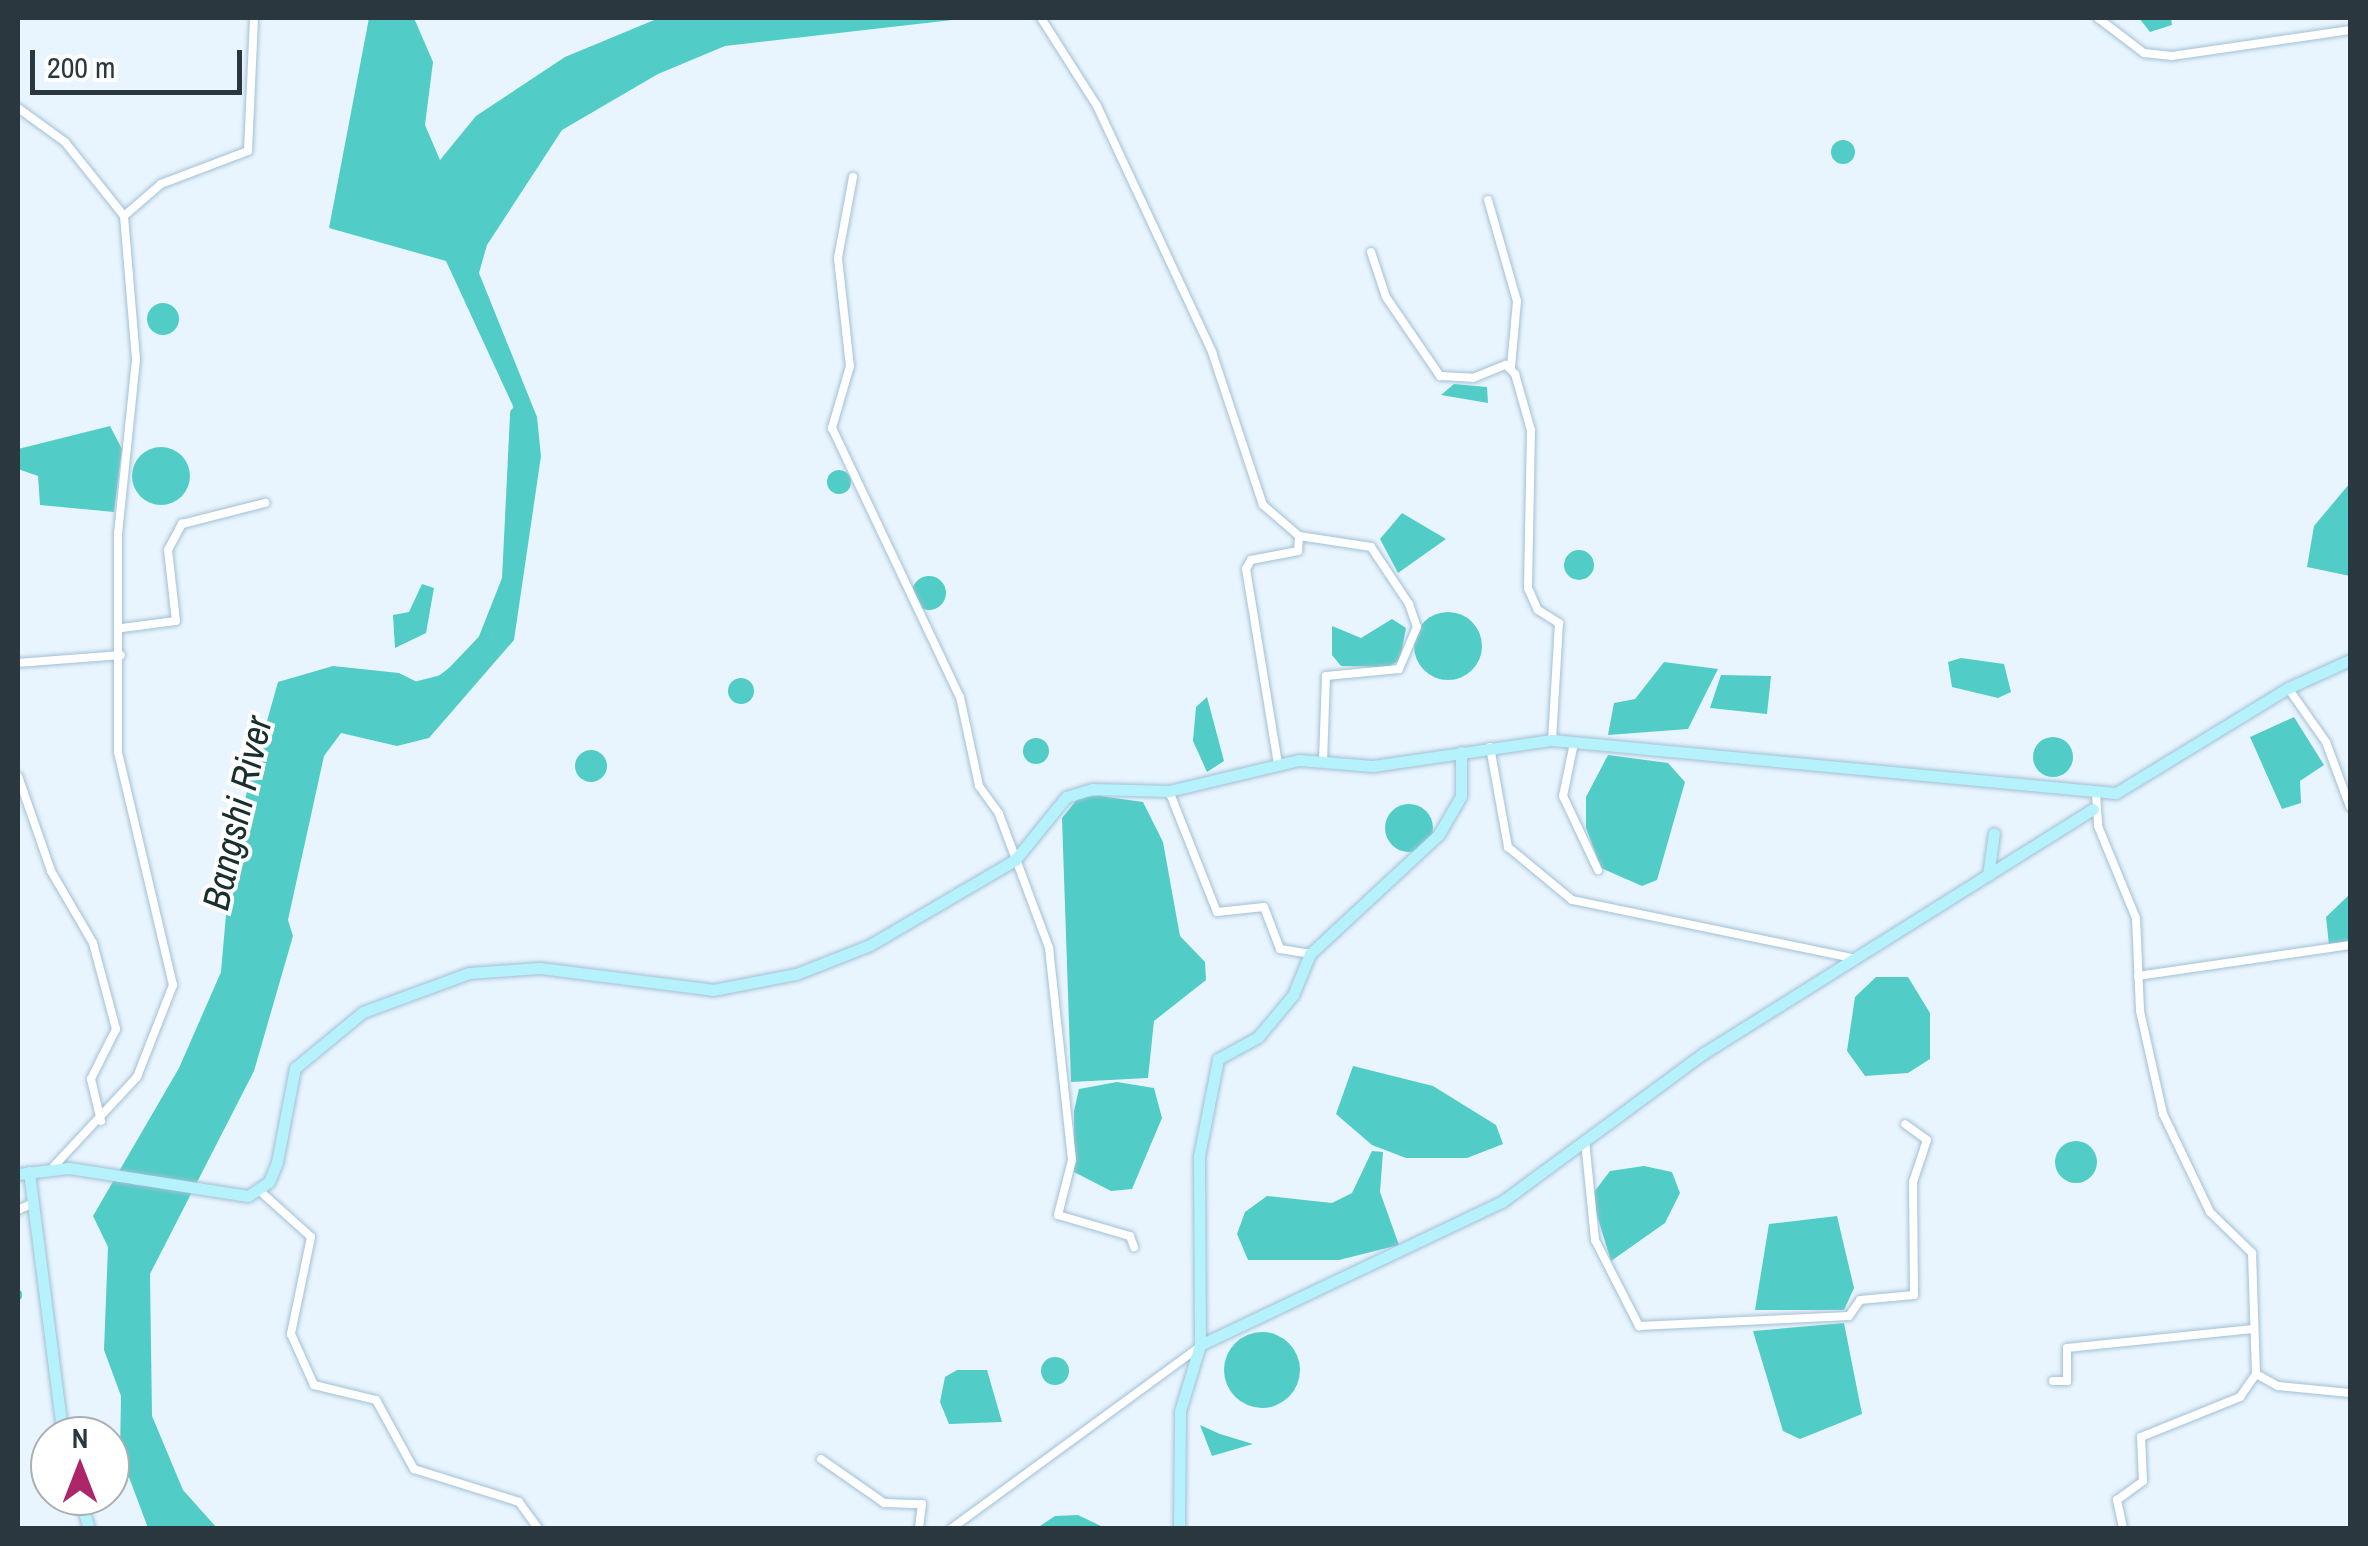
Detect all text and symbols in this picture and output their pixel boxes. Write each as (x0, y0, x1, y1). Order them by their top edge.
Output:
scale bar (35, 30, 248, 92)
text: 200 m (47, 47, 115, 87)
water label: Bangshi River (193, 712, 281, 914)
north arrow (30, 1416, 130, 1516)
text: N (72, 1419, 88, 1457)

